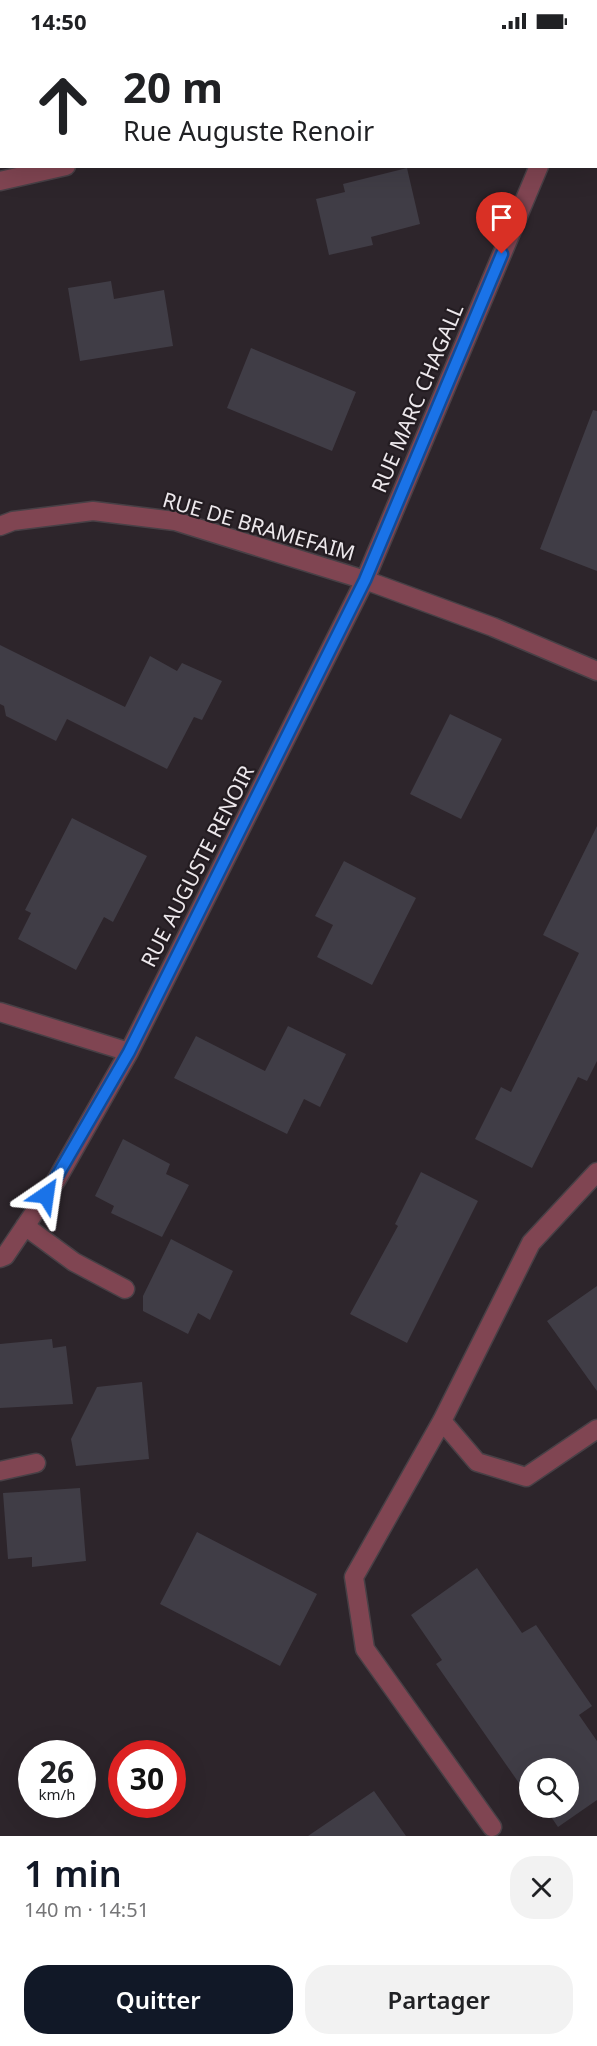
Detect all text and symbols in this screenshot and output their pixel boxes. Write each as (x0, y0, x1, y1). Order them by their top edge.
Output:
text: 14:50 (30, 6, 87, 36)
text: 20 m (123, 58, 223, 115)
icon: ahead (24, 66, 102, 144)
text: Rue Auguste Renoir (123, 112, 374, 149)
pin (476, 192, 527, 254)
icon: arrive (485, 201, 518, 234)
street label: RUE MARC CHAGALL (365, 299, 469, 497)
street label: RUE DE BRAMEFAIM (160, 485, 358, 567)
street label: RUE AUGUSTE RENOIR (134, 760, 260, 972)
position arrow (14, 1163, 78, 1227)
speed limit sign: 30 (108, 1740, 186, 1818)
text: 26 (40, 1751, 74, 1792)
map controls (519, 1758, 579, 1818)
button: search (519, 1758, 579, 1818)
text: km/h (39, 1784, 75, 1804)
text: 1 min (24, 1849, 122, 1898)
button: close (510, 1856, 573, 1919)
text: 140 m · 14:51 (24, 1896, 149, 1923)
button: Quitter (24, 1965, 293, 2034)
button: Partager (305, 1965, 573, 2034)

